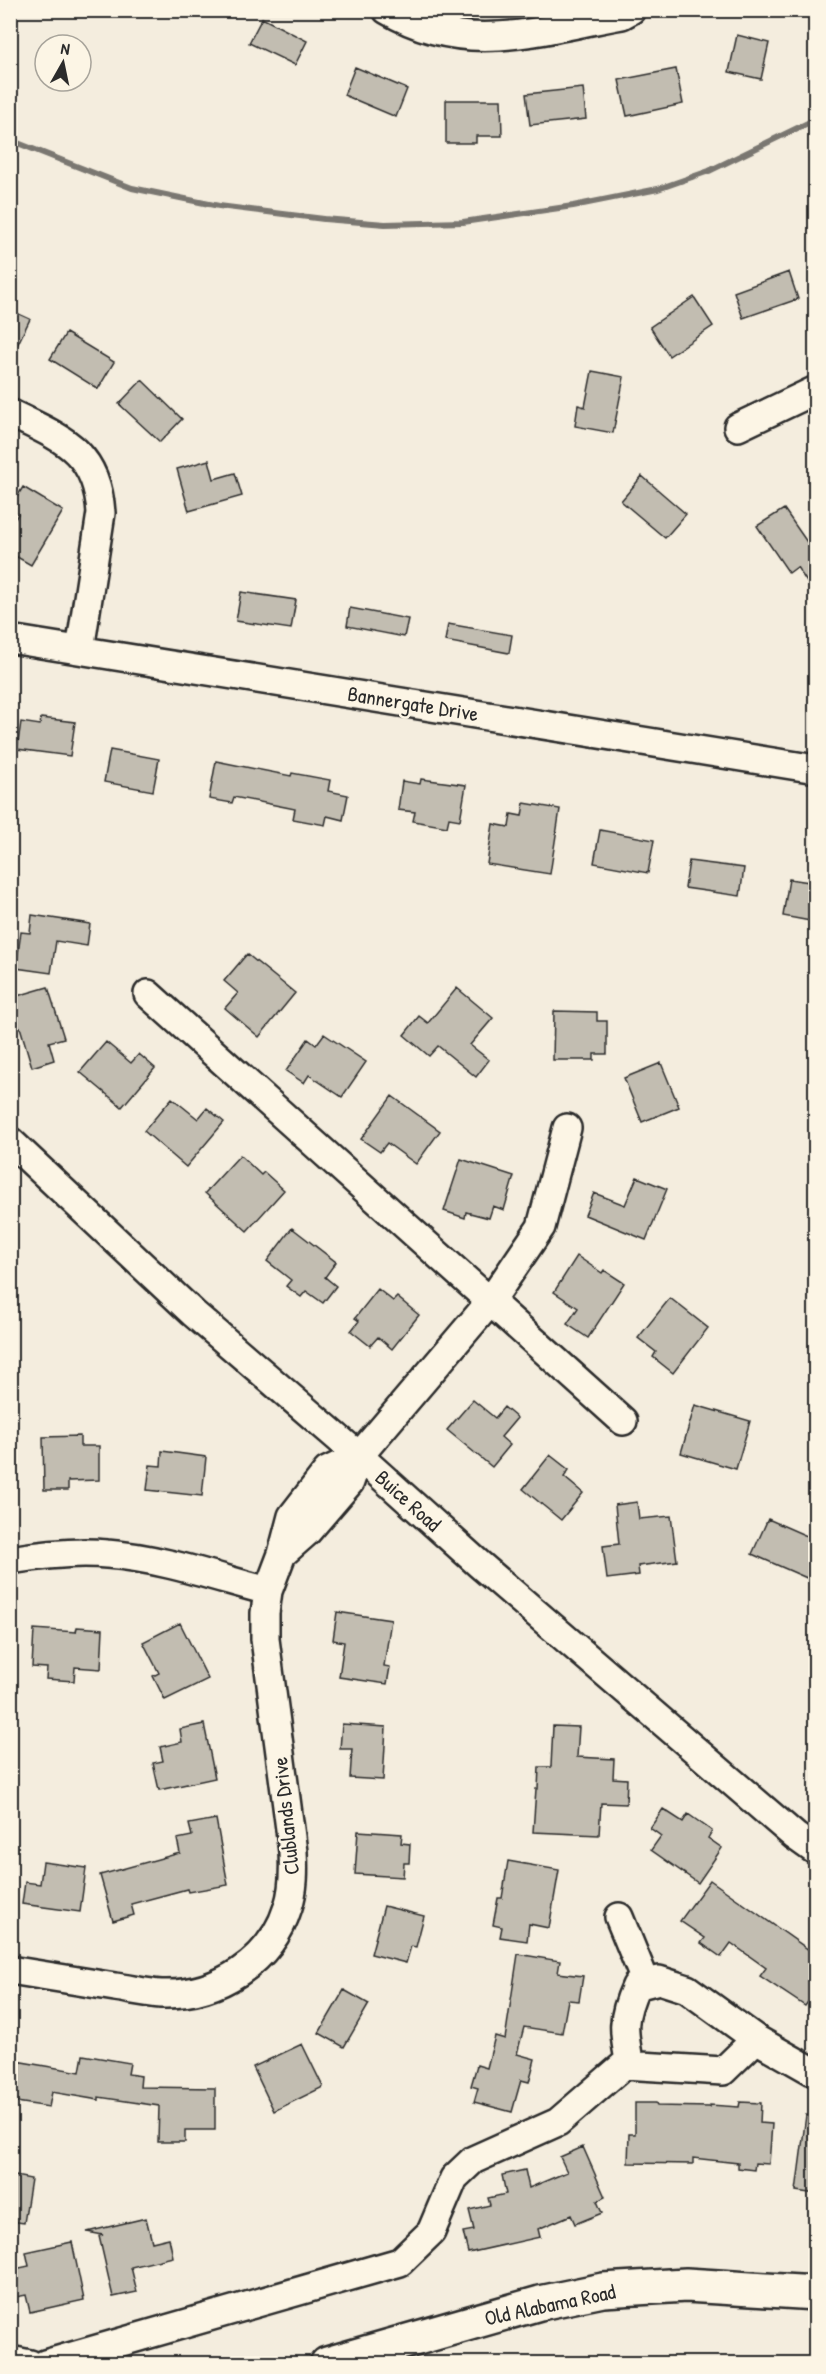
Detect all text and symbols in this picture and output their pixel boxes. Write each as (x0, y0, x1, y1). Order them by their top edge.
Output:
north arrow (33, 33, 93, 93)
text: N (59, 37, 72, 60)
street label: Bannergate Drive (346, 679, 480, 728)
street label: Buice Road (369, 1463, 448, 1538)
street label: Clublands Drive (265, 1756, 306, 1876)
street label: Old Alabama Road (482, 2277, 618, 2333)

